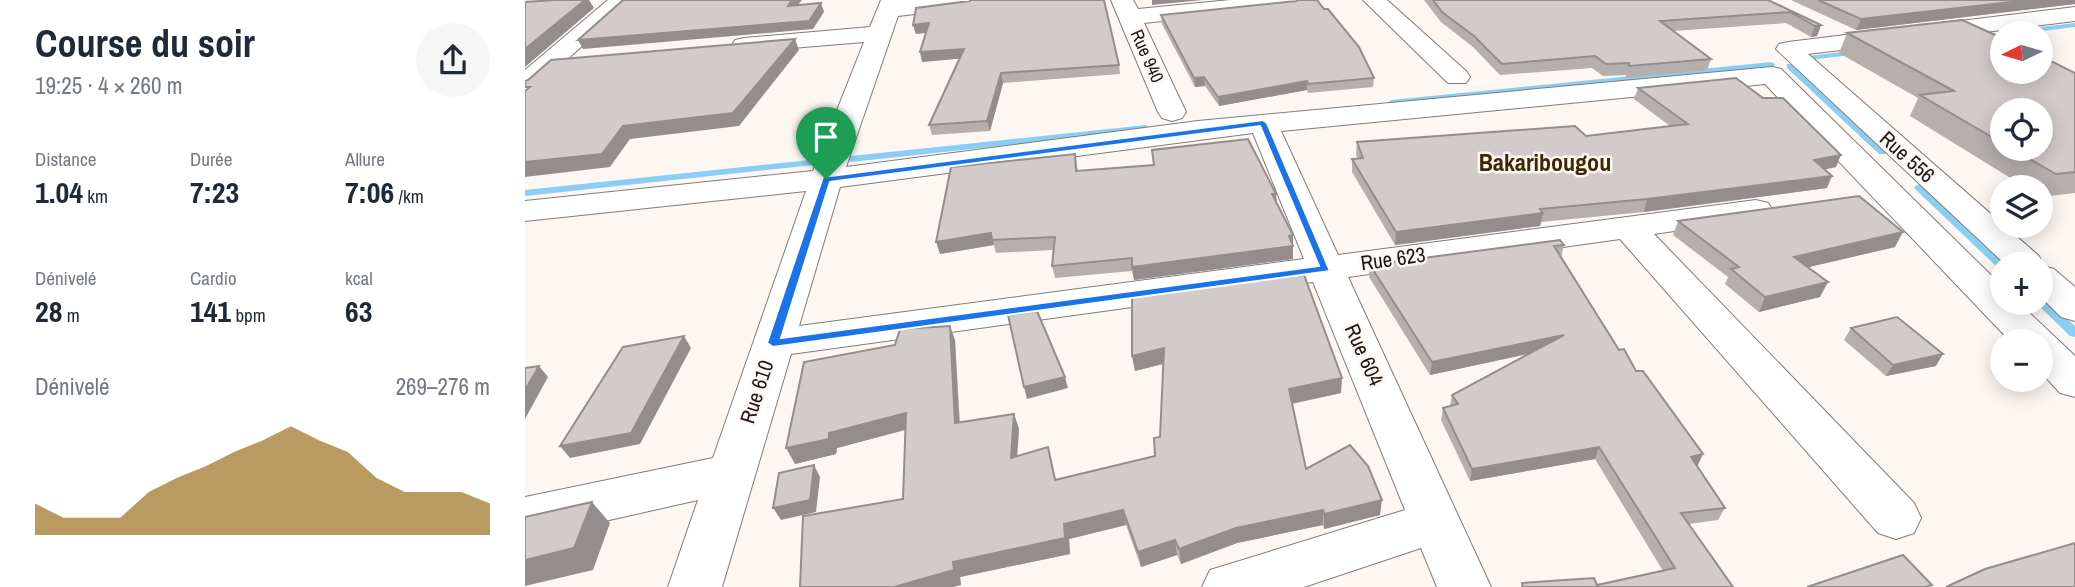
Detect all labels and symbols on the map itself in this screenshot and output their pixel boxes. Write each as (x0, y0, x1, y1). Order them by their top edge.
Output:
north arrow (1990, 21, 2053, 84)
street label: Rue 940 (1125, 25, 1170, 86)
pin (796, 107, 856, 179)
street label: Rue 556 (1873, 124, 1941, 189)
district label: Bakaribougou (1479, 146, 1611, 178)
street label: Rue 623 (1359, 240, 1427, 277)
street label: Rue 604 (1338, 319, 1391, 391)
street label: Rue 610 (733, 356, 780, 427)

